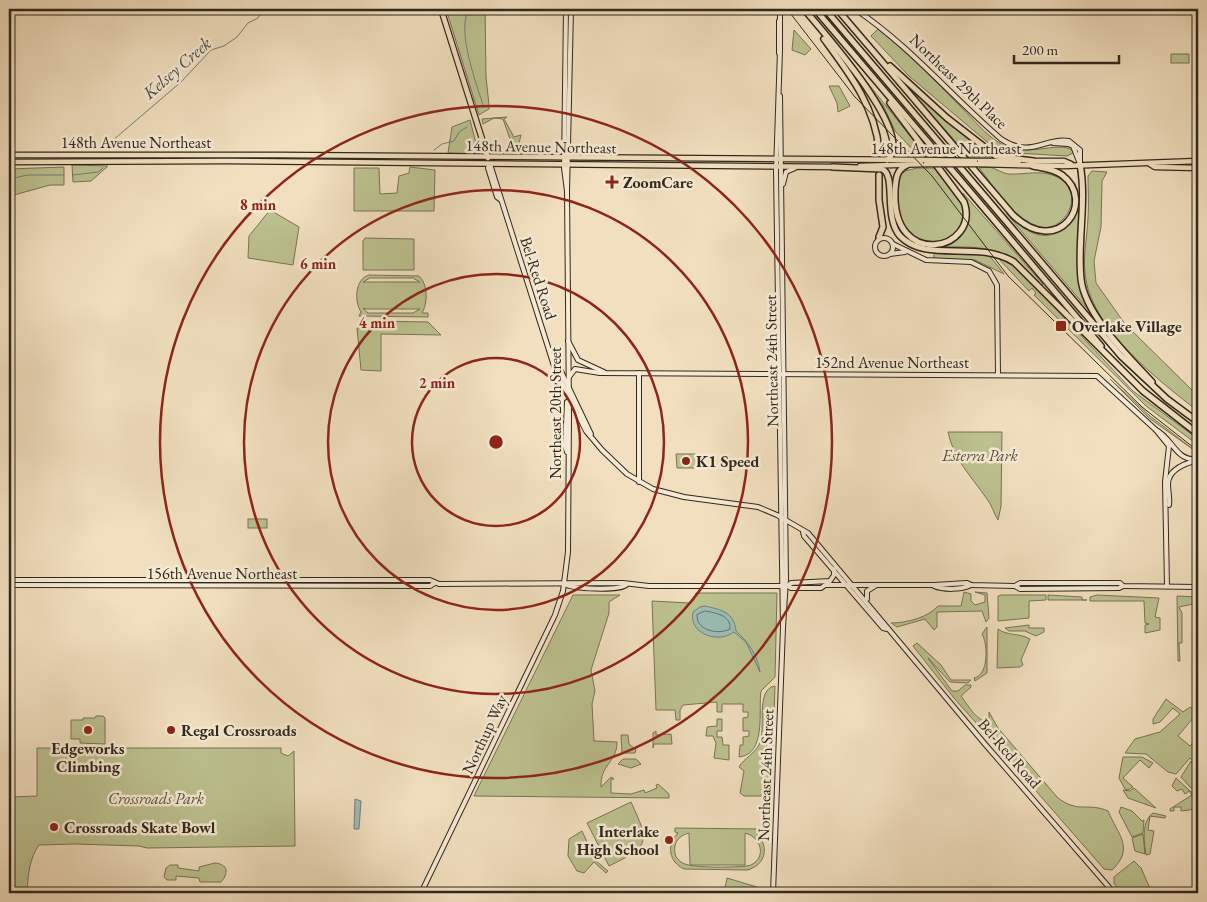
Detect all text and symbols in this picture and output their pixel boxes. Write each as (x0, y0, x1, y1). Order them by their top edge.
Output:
street label: Northeast 29th Place (905, 29, 1012, 134)
water label: Kelsey Creek (137, 32, 216, 105)
scale bar (1014, 32, 1120, 64)
text: 200 m (1022, 40, 1059, 59)
street label: 148th Avenue Northeast (61, 132, 211, 153)
street label: 148th Avenue Northeast (465, 135, 616, 158)
street label: 148th Avenue Northeast (871, 138, 1021, 159)
place label: ZoomCare (623, 172, 693, 193)
marker: ZoomCare (605, 175, 619, 189)
text: 8 min (240, 195, 277, 214)
street label: Bel-Red Road (515, 234, 562, 323)
text: 6 min (300, 254, 337, 273)
street label: Northeast 24th Street (760, 295, 783, 427)
text: 4 min (359, 313, 396, 332)
place label: Overlake Village (1072, 316, 1182, 337)
marker: Overlake Village (1054, 319, 1068, 333)
street label: Northeast 20th Street (545, 347, 566, 479)
street label: 152nd Avenue Northeast (815, 352, 969, 373)
text: 2 min (419, 373, 456, 392)
centre of rings (487, 433, 505, 451)
park label: Esterra Park (941, 445, 1018, 466)
place label: K1 Speed (696, 451, 759, 472)
marker: K1 Speed (680, 455, 692, 467)
street label: 156th Avenue Northeast (147, 563, 297, 584)
street label: Northup Way (457, 690, 512, 777)
street label: Northeast 24th Street (753, 709, 778, 841)
street label: Bel-Red Road (973, 714, 1046, 793)
place label: Regal Crossroads (181, 720, 297, 741)
marker: Edgeworks Climbing (82, 724, 94, 736)
marker: Regal Crossroads (165, 724, 177, 736)
place label: Edgeworks Climbing (51, 738, 125, 777)
park label: Crossroads Park (108, 788, 205, 809)
place label: Crossroads Skate Bowl (64, 817, 216, 838)
marker: Crossroads Skate Bowl (48, 821, 60, 833)
place label: Interlake High School (577, 821, 659, 860)
marker: Interlake High School (663, 834, 675, 846)

